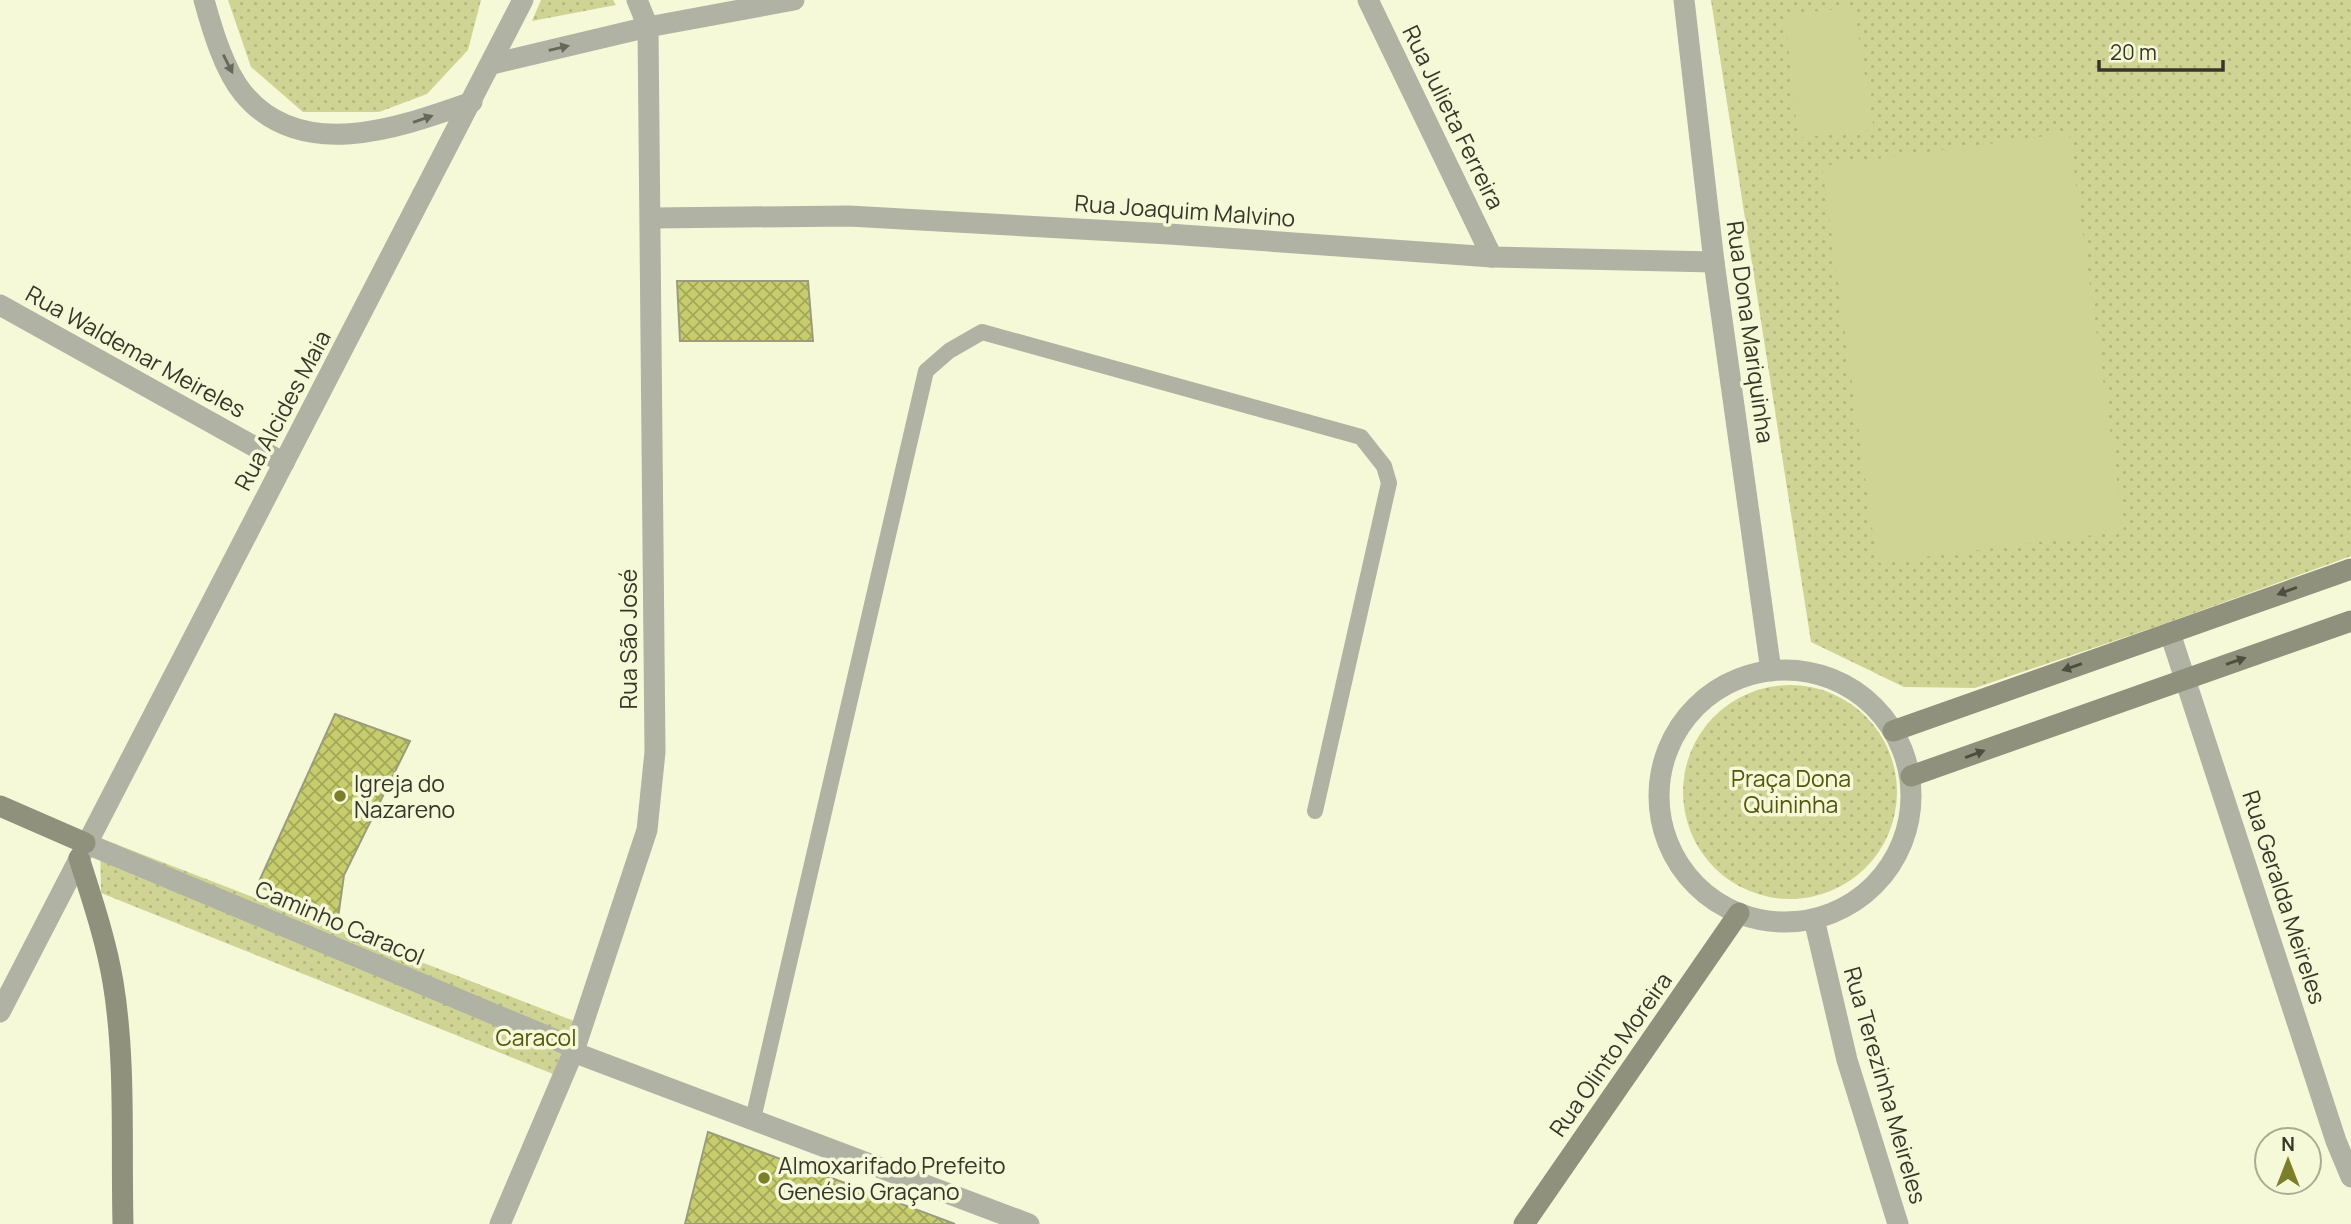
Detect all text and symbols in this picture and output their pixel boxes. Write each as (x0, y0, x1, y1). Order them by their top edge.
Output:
street label: Rua Julieta Ferreira (1396, 20, 1512, 214)
scale bar (2099, 28, 2223, 72)
text: 20 m (2110, 38, 2157, 66)
one-way arrow (548, 42, 570, 53)
one-way arrow (222, 54, 233, 74)
one-way arrow (412, 113, 433, 124)
street label: Rua Joaquim Malvino (1074, 186, 1296, 234)
street label: Rua Dona Mariquinha (1720, 219, 1782, 445)
street label: Rua Waldemar Meireles (20, 277, 252, 425)
street label: Rua Alcides Maia (226, 324, 338, 496)
street label: Rua São José (612, 569, 644, 709)
one-way arrow (2276, 586, 2297, 597)
one-way arrow (2225, 655, 2246, 666)
one-way arrow (2062, 662, 2083, 673)
one-way arrow (1965, 748, 1986, 759)
park label: Praça Dona Quininha (1731, 762, 1851, 820)
place label: Igreja do Nazareno (354, 767, 455, 825)
street label: Rua Geralda Meireles (2235, 786, 2335, 1008)
marker: Igreja do Nazareno (332, 788, 348, 804)
street label: Caminho Caracol (251, 872, 429, 972)
street label: Rua Terezinha Meireles (1837, 963, 1935, 1207)
street label: Rua Olinto Moreira (1541, 965, 1679, 1143)
park label: Caracol (495, 1021, 577, 1053)
north arrow (2253, 1126, 2323, 1196)
text: N (2281, 1131, 2295, 1157)
place label: Almoxarifado Prefeito Genésio Graçano (778, 1149, 1006, 1207)
marker: Almoxarifado Prefeito Genésio Graçano (756, 1170, 772, 1186)

